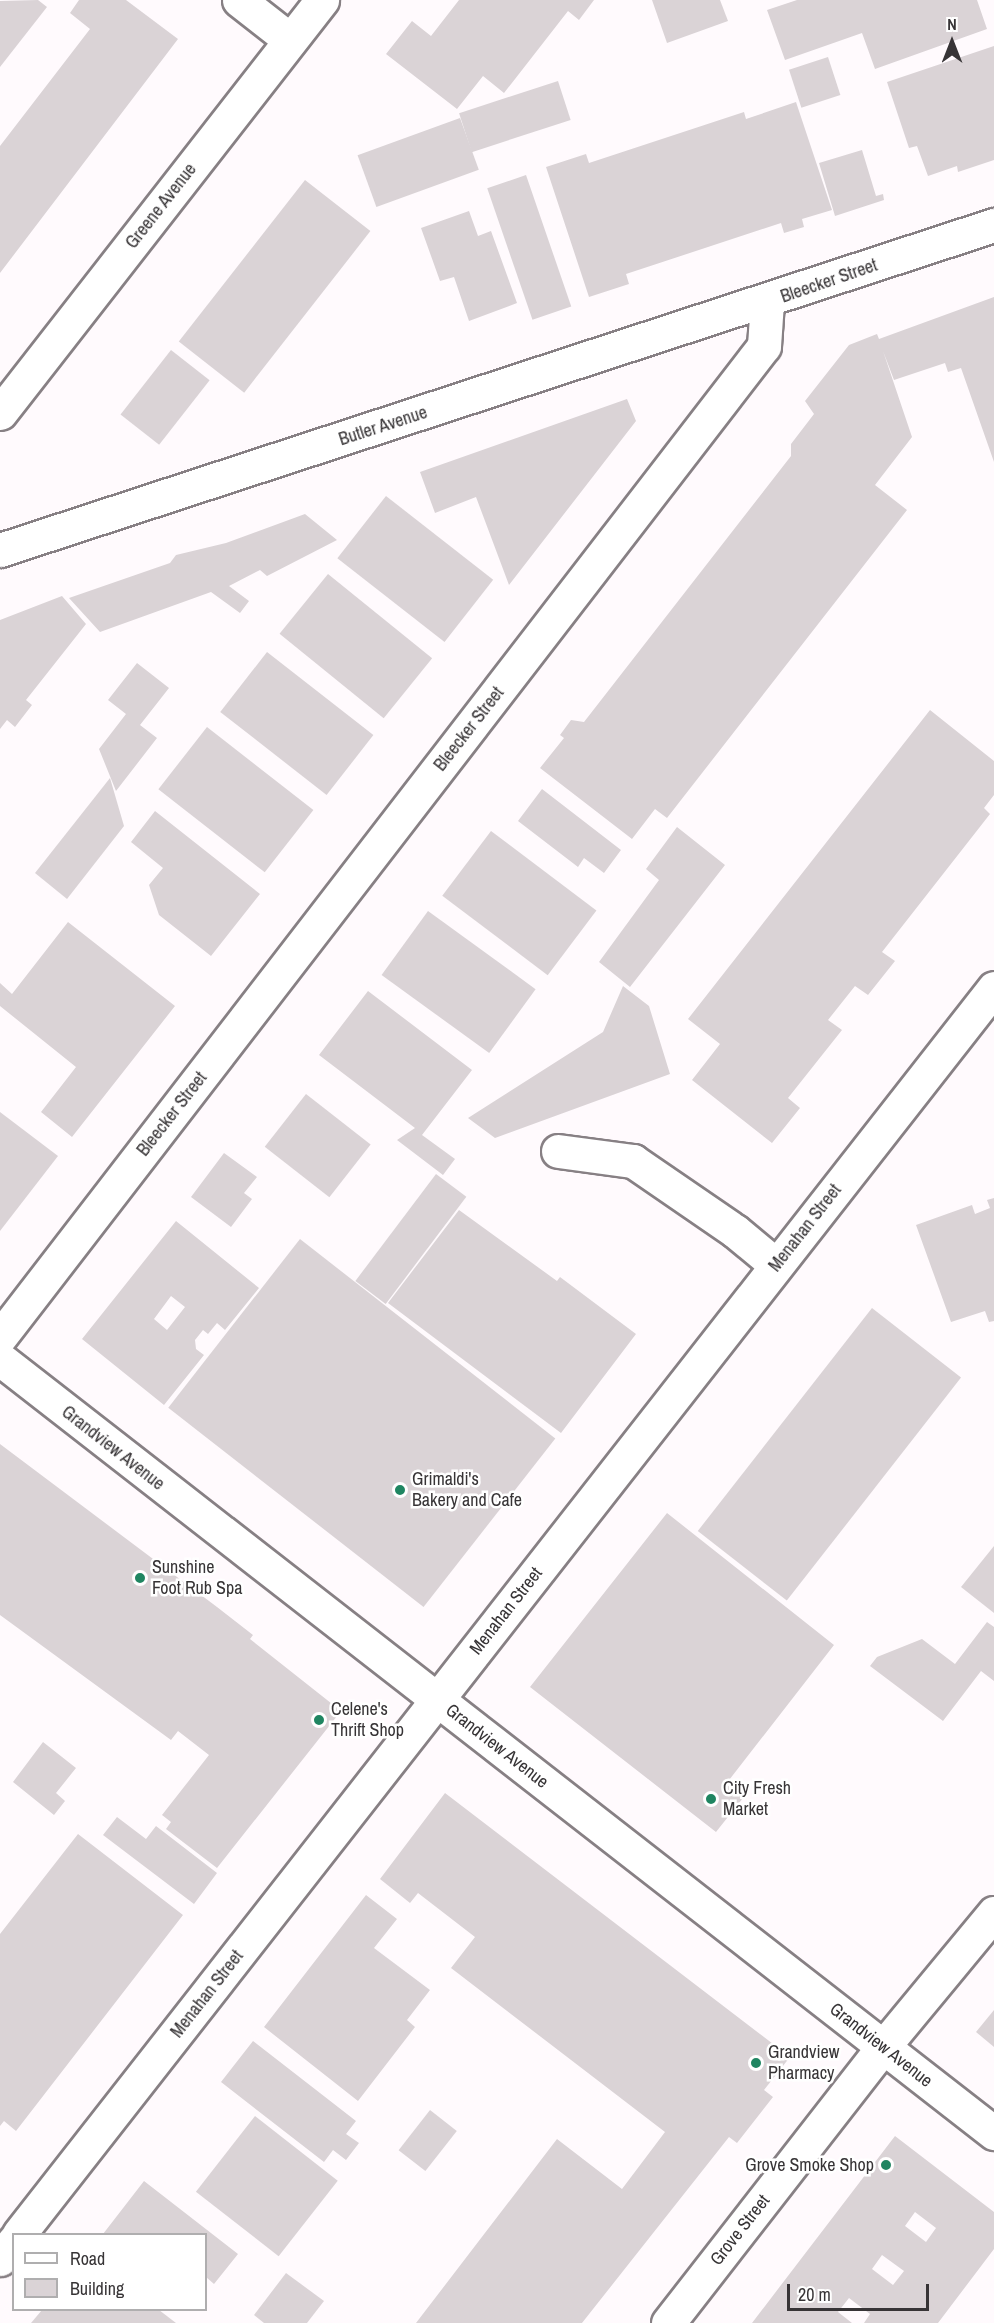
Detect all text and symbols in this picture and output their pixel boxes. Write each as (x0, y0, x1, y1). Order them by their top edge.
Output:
north arrow (922, 12, 982, 72)
text: N (947, 13, 957, 35)
street label: Greene Avenue (121, 159, 201, 253)
street label: Bleecker Street (778, 254, 880, 308)
street label: Butler Avenue (336, 401, 430, 451)
street label: Bleecker Street (429, 683, 509, 775)
street label: Bleecker Street (132, 1068, 212, 1160)
street label: Menahan Street (764, 1180, 846, 1276)
street label: Grandview Avenue (57, 1401, 169, 1495)
place label: Grimaldi's Bakery and Cafe (412, 1469, 522, 1512)
marker: Grimaldi's Bakery and Cafe (393, 1483, 407, 1497)
place label: Sunshine Foot Rub Spa (152, 1557, 242, 1600)
street label: Menahan Street (465, 1563, 547, 1659)
marker: Sunshine Foot Rub Spa (133, 1571, 147, 1585)
place label: Celene's Thrift Shop (331, 1699, 404, 1742)
street label: Grandview Avenue (441, 1699, 553, 1793)
marker: Celene's Thrift Shop (312, 1713, 326, 1727)
place label: City Fresh Market (723, 1778, 791, 1820)
marker: City Fresh Market (704, 1792, 718, 1806)
street label: Menahan Street (166, 1946, 248, 2042)
street label: Grandview Avenue (825, 1998, 937, 2092)
place label: Grandview Pharmacy (768, 2042, 839, 2084)
marker: Grandview Pharmacy (749, 2056, 763, 2070)
place label: Grove Smoke Shop (745, 2154, 874, 2176)
marker: Grove Smoke Shop (879, 2158, 893, 2172)
street label: Grove Street (706, 2190, 774, 2270)
legend (12, 2233, 207, 2311)
text: Road (70, 2246, 105, 2271)
scale bar (790, 2272, 932, 2310)
text: Building (70, 2276, 124, 2301)
text: 20 m (798, 2282, 831, 2307)

